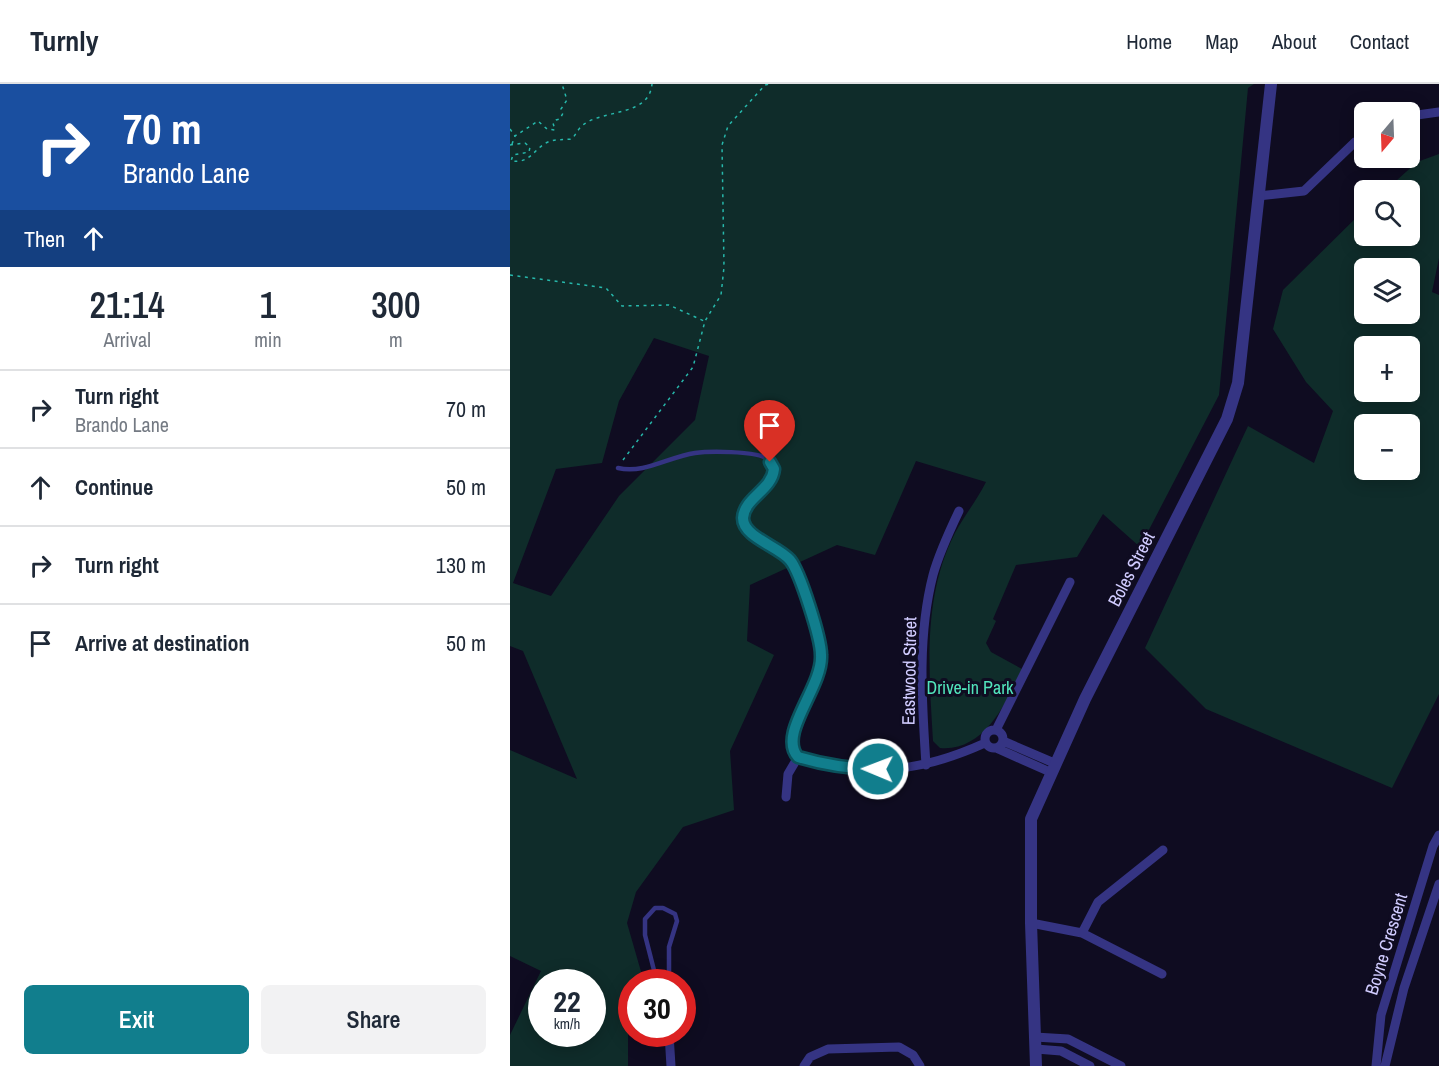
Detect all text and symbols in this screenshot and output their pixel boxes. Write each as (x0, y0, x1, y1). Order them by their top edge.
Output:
text: Turnly (30, 22, 99, 60)
text: Home (1126, 27, 1172, 56)
text: Map (1205, 27, 1239, 56)
text: About (1272, 27, 1317, 56)
text: Contact (1350, 27, 1409, 56)
text: 70 m (123, 101, 202, 157)
north arrow (1354, 102, 1420, 168)
map controls (1354, 102, 1420, 480)
icon: right (24, 108, 102, 186)
text: Brando Lane (123, 155, 250, 191)
button: search (1354, 180, 1420, 246)
icon: ahead (77, 222, 110, 255)
text: Then (24, 224, 65, 254)
button: layers (1354, 258, 1420, 324)
text: 21:14 (90, 281, 165, 329)
text: 1 (260, 281, 276, 329)
text: 300 (371, 281, 420, 329)
text: Arrival (103, 326, 151, 353)
text: min (254, 326, 282, 353)
text: m (389, 326, 403, 353)
button: + (1354, 336, 1420, 402)
text: Turn right (75, 381, 159, 411)
icon: right (24, 393, 57, 426)
text: 70 m (446, 394, 486, 424)
pin (744, 400, 795, 462)
icon: arrive (753, 409, 786, 442)
text: Brando Lane (75, 411, 169, 438)
button: − (1354, 414, 1420, 480)
icon: ahead (24, 471, 57, 504)
text: Continue (75, 472, 153, 502)
text: 50 m (446, 472, 486, 502)
street label: Boles Street (1102, 528, 1160, 610)
icon: right (24, 549, 57, 582)
text: Turn right (75, 550, 159, 580)
text: 130 m (436, 550, 486, 580)
street label: Eastwood Street (896, 617, 922, 725)
icon: arrive (24, 627, 57, 660)
text: Arrive at destination (75, 628, 249, 658)
text: 50 m (446, 628, 486, 658)
park label: Drive-in Park (927, 675, 1014, 700)
position arrow (846, 737, 910, 801)
street label: Boyne Crescent (1359, 890, 1413, 998)
speed limit sign: 30 (618, 969, 696, 1047)
text: 22 (553, 981, 581, 1021)
button: Exit (24, 985, 249, 1054)
button: Share (261, 985, 486, 1054)
text: km/h (554, 1013, 580, 1034)

